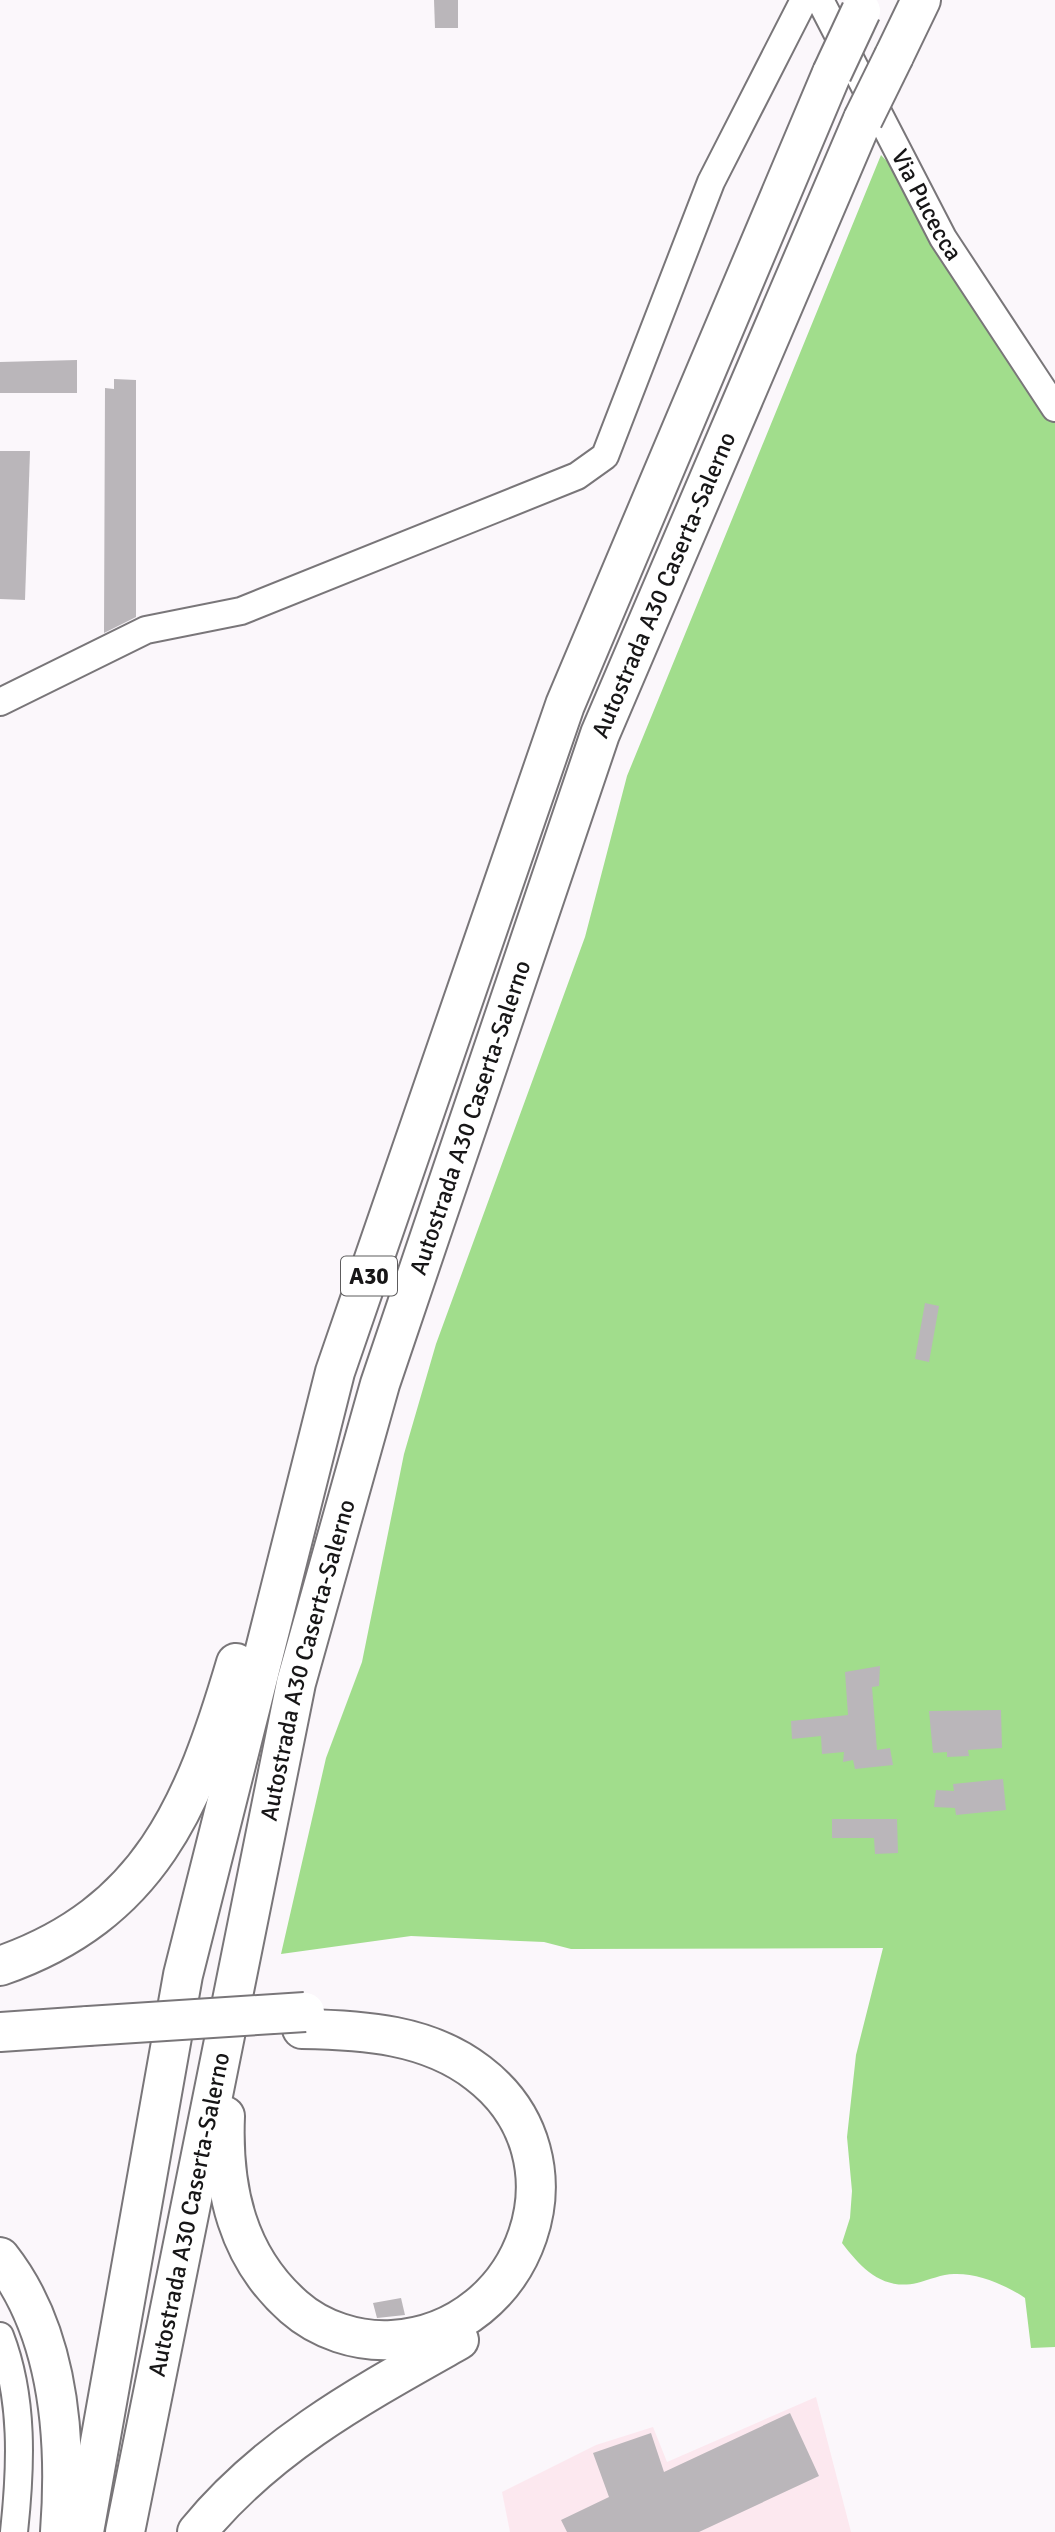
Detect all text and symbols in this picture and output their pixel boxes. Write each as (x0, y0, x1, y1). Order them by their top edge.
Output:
street label: Via Pucecca (885, 144, 969, 266)
street label: Autostrada A30 Caserta-Salerno (585, 427, 742, 743)
street label: Autostrada A30 Caserta-Salerno (403, 956, 537, 1279)
road number: A30 (341, 1256, 397, 1296)
street label: Autostrada A30 Caserta-Salerno (254, 1496, 362, 1823)
street label: Autostrada A30 Caserta-Salerno (142, 2050, 236, 2379)

